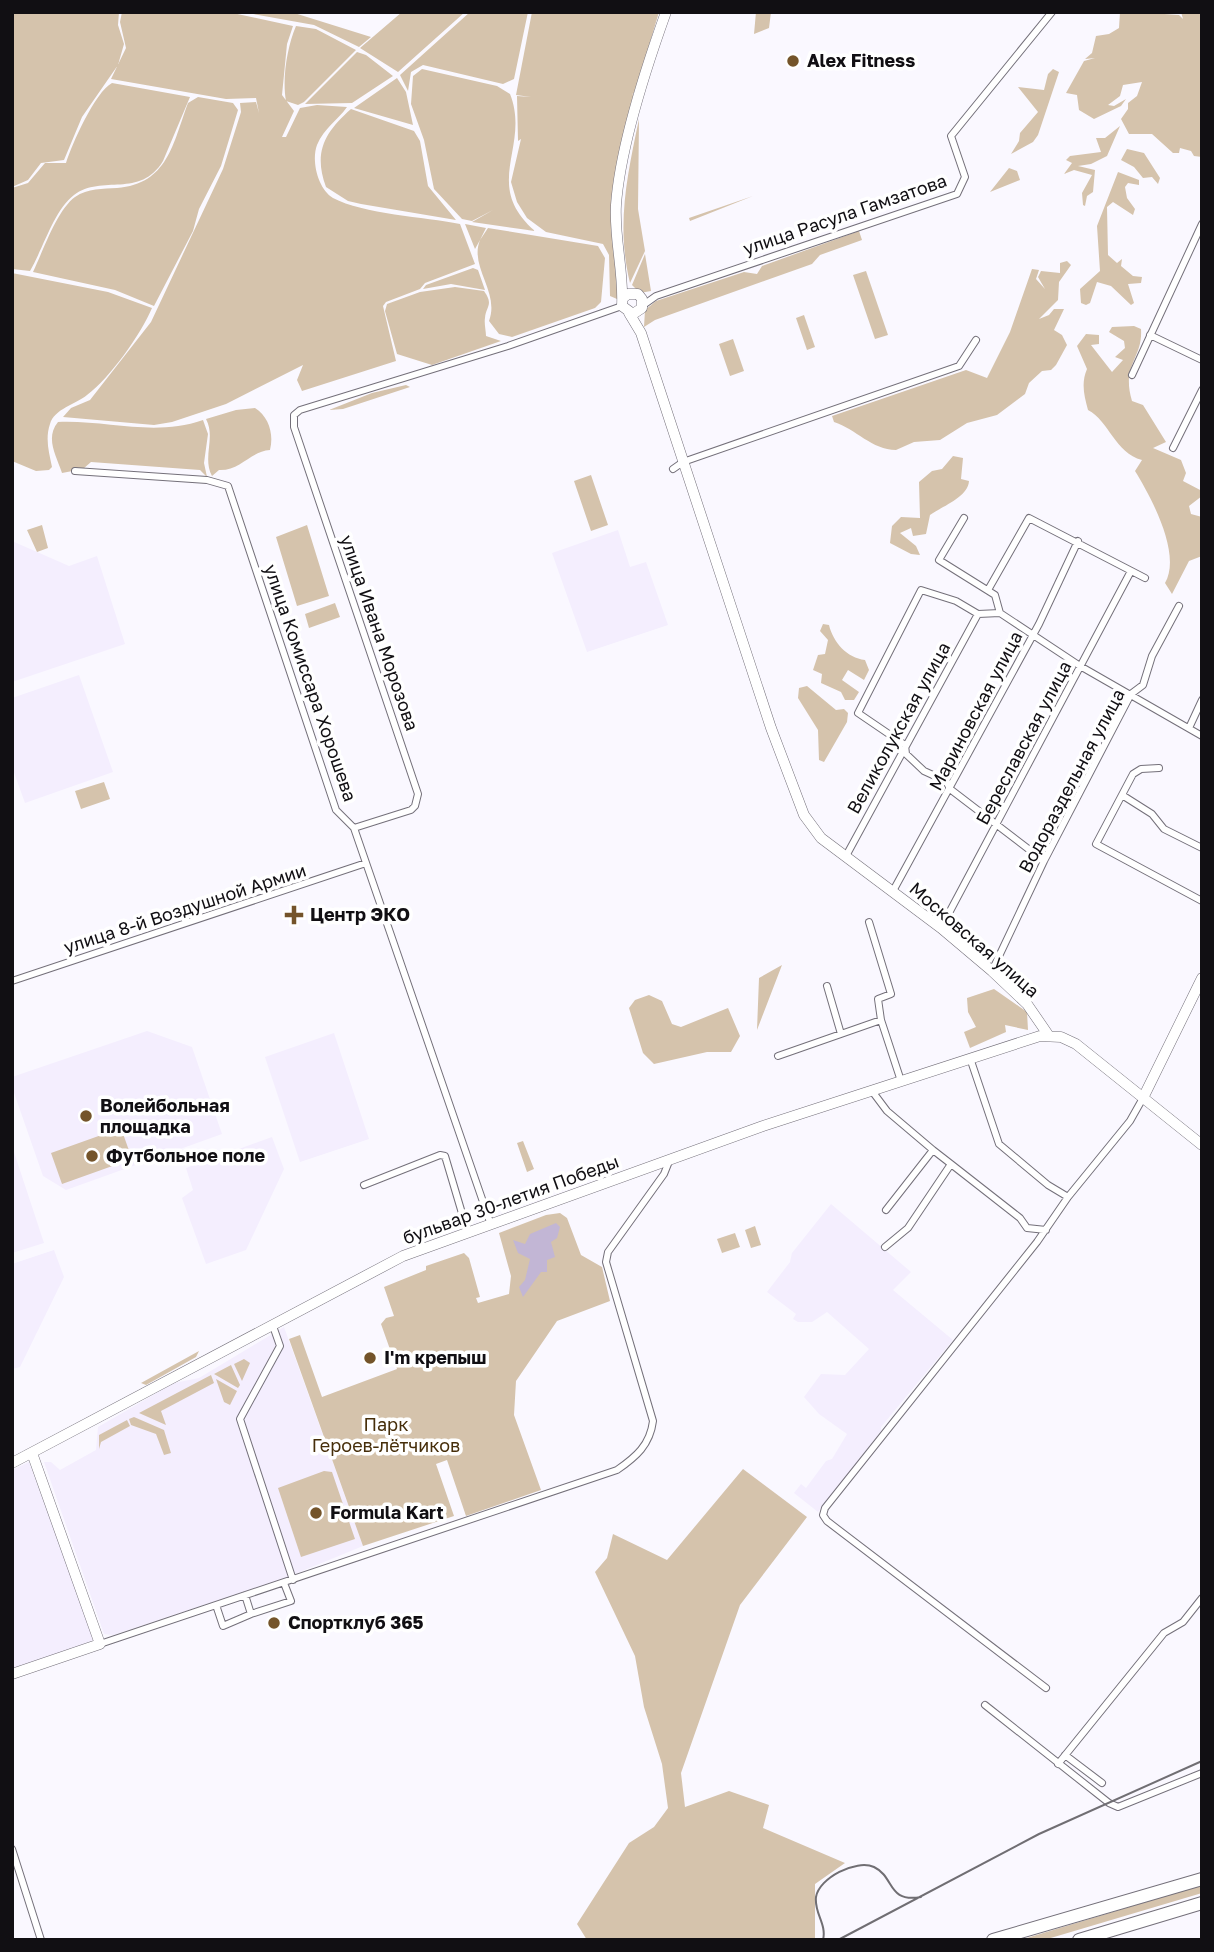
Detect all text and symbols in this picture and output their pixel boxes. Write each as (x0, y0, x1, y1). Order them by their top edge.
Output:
place label: Alex Fitness (807, 49, 915, 71)
marker: Alex Fitness (785, 53, 801, 69)
street label: улица Расула Гамзатова (740, 169, 950, 259)
street label: улица Ивана Морозова (336, 532, 424, 733)
street label: улица Комиссара Хорошева (260, 561, 362, 804)
street label: Мариновская улица (924, 627, 1026, 794)
street label: Великолукская улица (842, 638, 954, 817)
street label: Береславская улица (971, 657, 1076, 828)
street label: Водораздельная улица (1013, 685, 1129, 876)
street label: улица 8-й Воздушной Армии (61, 858, 309, 958)
street label: Московская улица (905, 877, 1044, 1002)
place label: Центр ЭКО (310, 903, 410, 925)
marker: Центр ЭКО (284, 905, 304, 925)
place label: Волейбольная площадка (100, 1094, 230, 1137)
marker: Волейбольная площадка (78, 1108, 94, 1124)
place label: Футбольное поле (106, 1144, 265, 1166)
marker: Футбольное поле (84, 1148, 100, 1164)
street label: бульвар 30-летия Победы (400, 1150, 622, 1248)
place label: I'm крепыш (384, 1346, 486, 1368)
marker: I'm крепыш (362, 1350, 378, 1366)
park label: Парк Героев-лётчиков (312, 1413, 460, 1456)
place label: Formula Kart (330, 1501, 444, 1523)
marker: Formula Kart (308, 1505, 324, 1521)
place label: Спортклуб 365 (288, 1611, 424, 1633)
marker: Спортклуб 365 (266, 1615, 282, 1631)

